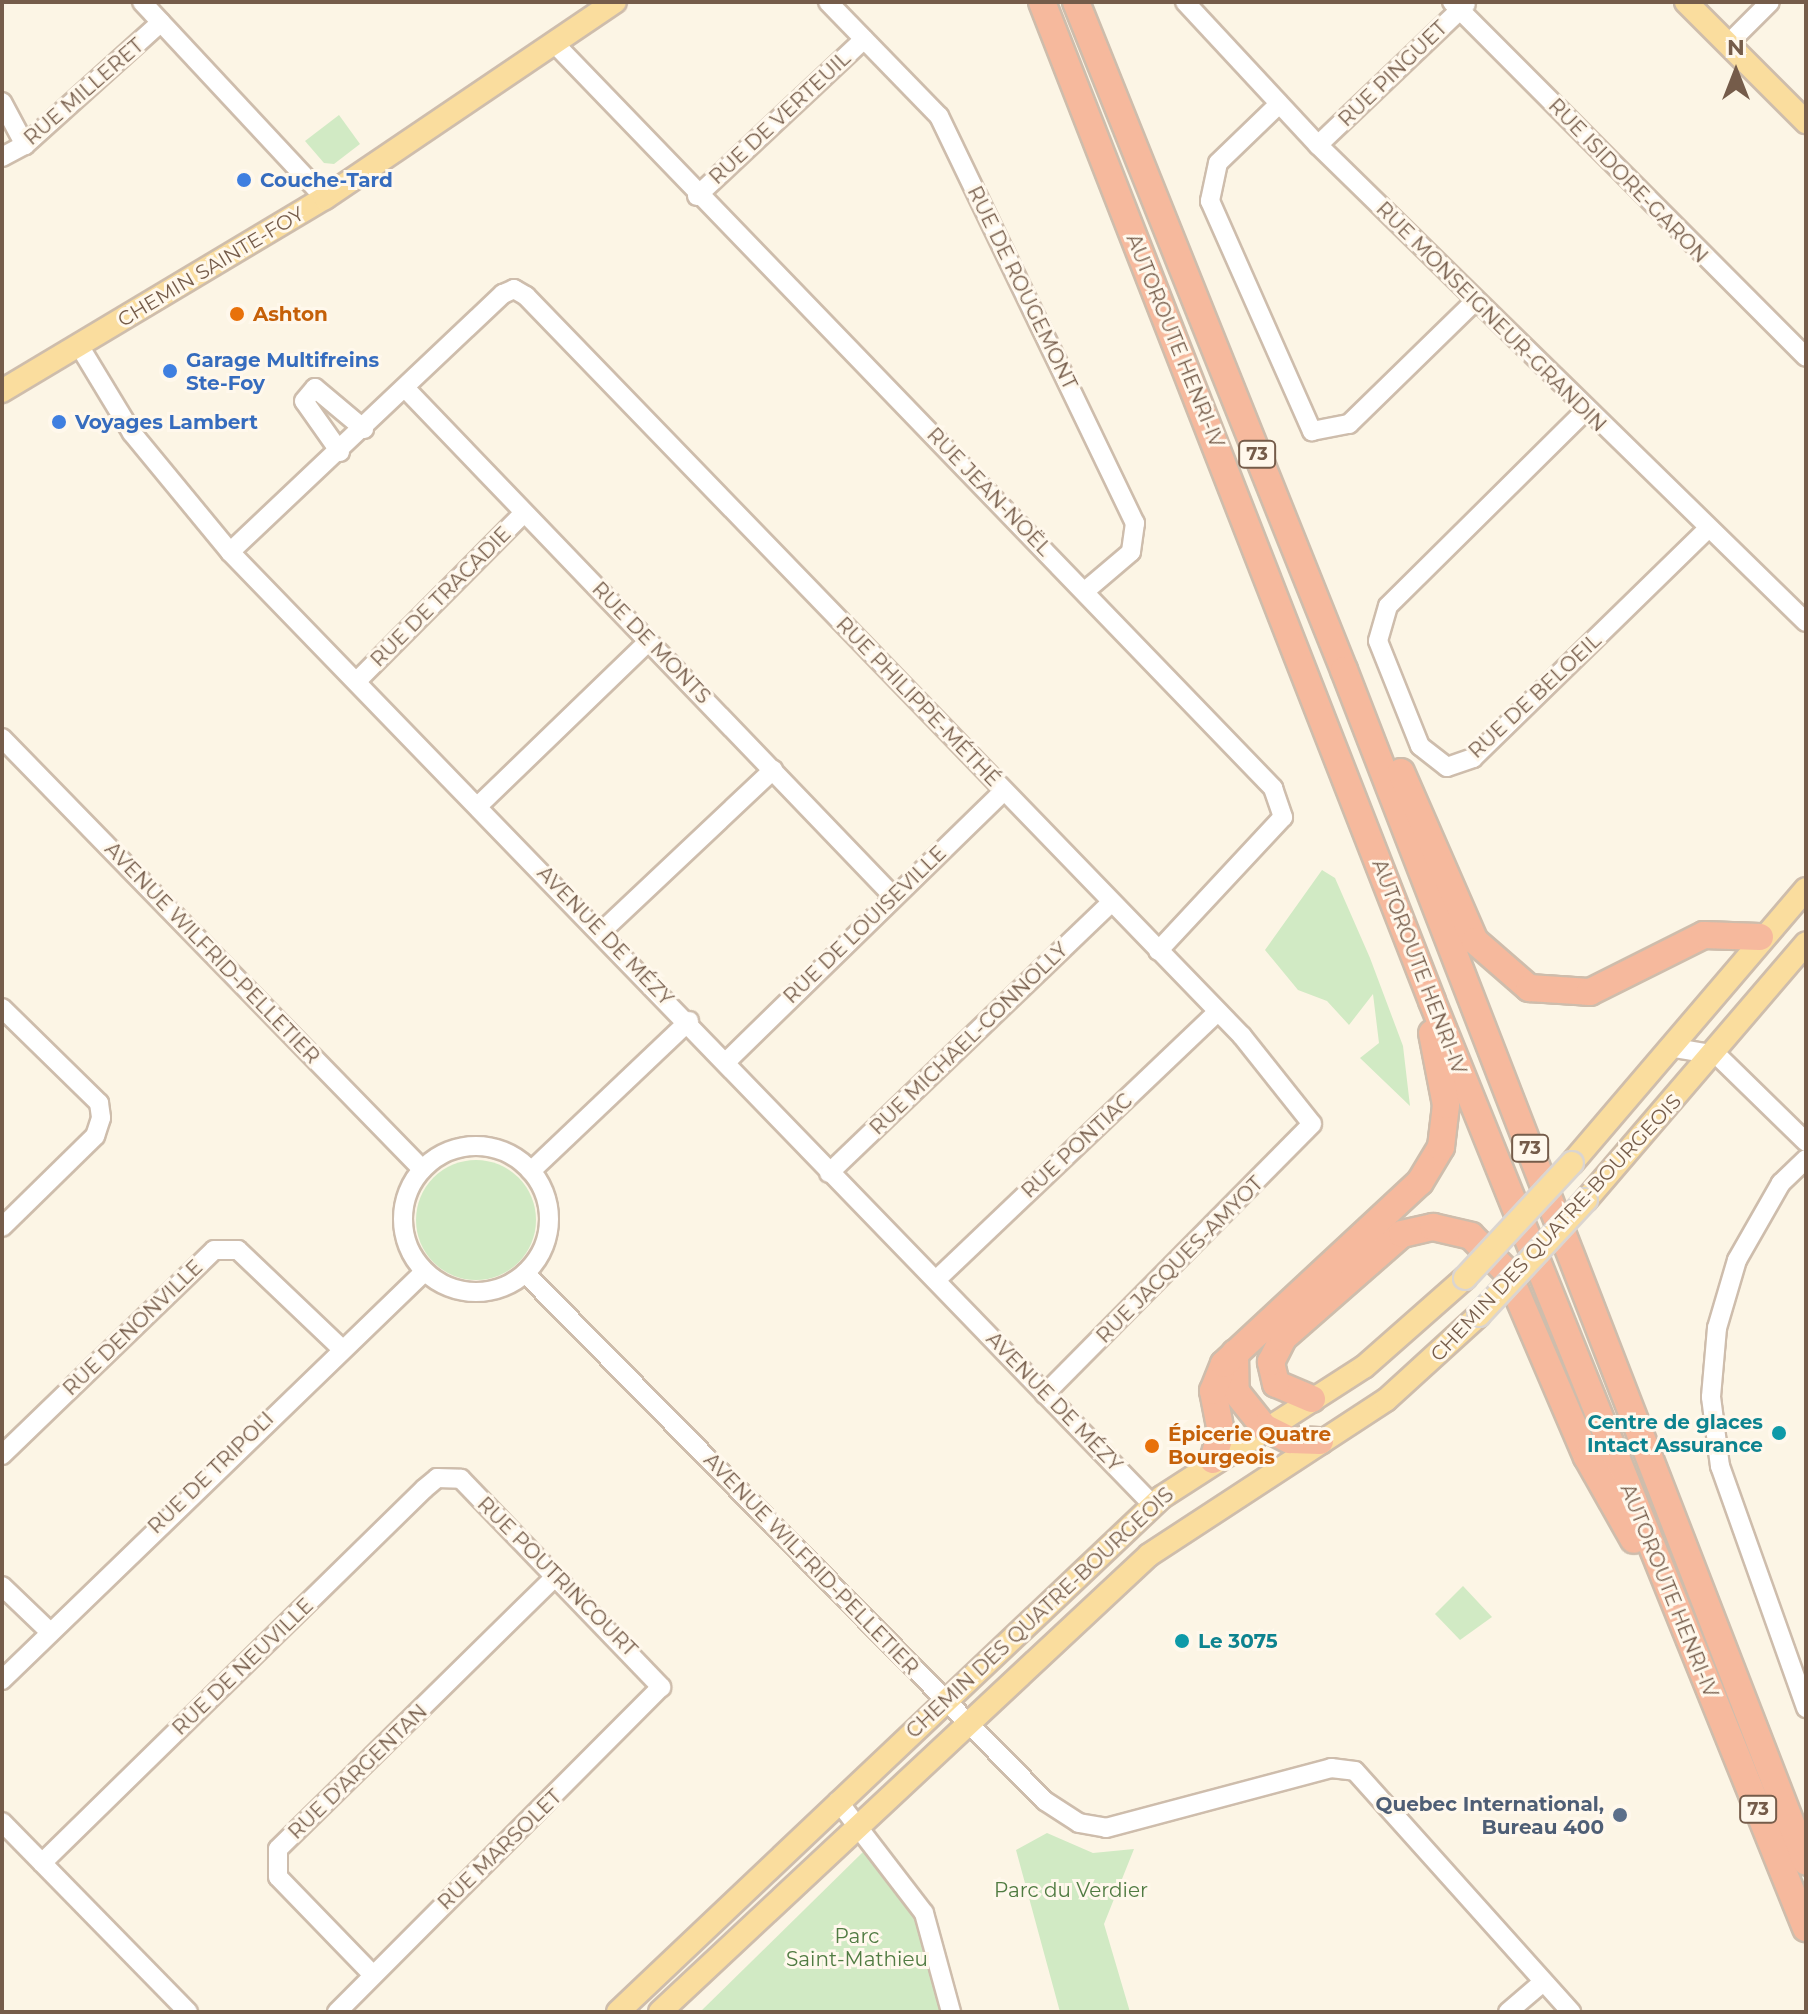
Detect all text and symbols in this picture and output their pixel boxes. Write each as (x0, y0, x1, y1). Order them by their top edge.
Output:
street label: RUE PINGUET (1334, 16, 1452, 132)
north arrow (1696, 32, 1776, 112)
street label: RUE MILLERET (19, 34, 149, 150)
text: N (1727, 34, 1745, 61)
street label: RUE DE VERTEUIL (705, 47, 855, 189)
street label: RUE ISIDORE-GARON (1543, 94, 1713, 268)
place label: Couche-Tard (260, 168, 393, 192)
marker: Couche-Tard (235, 171, 253, 189)
street label: RUE DE ROUGEMONT (962, 182, 1082, 394)
street label: RUE MONSEIGNEUR-GRANDIN (1371, 197, 1611, 437)
street label: CHEMIN SAINTE-FOY (114, 202, 308, 332)
street label: AUTOROUTE HENRI-IV (1121, 231, 1229, 451)
place label: Ashton (253, 302, 328, 326)
marker: Ashton (228, 305, 246, 323)
place label: Garage Multifreins Ste-Foy (186, 348, 379, 395)
marker: Garage Multifreins Ste-Foy (161, 362, 179, 380)
place label: Voyages Lambert (75, 410, 258, 434)
marker: Voyages Lambert (50, 413, 68, 431)
street label: RUE JEAN-NOËL (922, 423, 1056, 561)
road number: 73 (1237, 440, 1277, 468)
street label: RUE DE TRACADIE (366, 522, 516, 672)
street label: RUE DE MONTS (587, 577, 715, 709)
street label: RUE PHILIPPE-MÉTHÉ (831, 612, 1005, 792)
street label: RUE DE BELOEIL (1464, 629, 1606, 763)
street label: AVENUE WILFRID-PELLETIER (100, 837, 324, 1069)
street label: RUE DE LOUISEVILLE (779, 841, 951, 1009)
street label: AUTOROUTE HENRI-IV (1367, 856, 1471, 1078)
street label: AVENUE DE MÉZY (532, 861, 678, 1011)
street label: RUE MICHAEL-CONNOLLY (865, 938, 1073, 1140)
street label: RUE PONTIAC (1017, 1089, 1137, 1203)
street label: CHEMIN DES QUATRE-BOURGEOIS (1426, 1089, 1686, 1367)
road number: 73 (1510, 1134, 1550, 1162)
street label: RUE JACQUES-AMYOT (1092, 1172, 1268, 1348)
street label: RUE DENONVILLE (58, 1255, 208, 1401)
street label: AVENUE DE MÉZY (981, 1327, 1127, 1477)
street label: RUE DE TRIPOLI (143, 1407, 279, 1539)
place label: Centre de glaces Intact Assurance (1587, 1410, 1763, 1457)
place label: Épicerie Quatre Bourgeois (1168, 1422, 1331, 1469)
marker: Centre de glaces Intact Assurance (1770, 1424, 1788, 1442)
marker: Épicerie Quatre Bourgeois (1143, 1437, 1161, 1455)
street label: AVENUE WILFRID-PELLETIER (699, 1448, 923, 1680)
street label: AUTOROUTE HENRI-IV (1615, 1481, 1723, 1701)
street label: CHEMIN DES QUATRE-BOURGEOIS (901, 1483, 1179, 1743)
street label: RUE POUTRINCOURT (472, 1492, 642, 1662)
street label: RUE DE NEUVILLE (168, 1594, 318, 1740)
place label: Le 3075 (1198, 1629, 1278, 1653)
marker: Le 3075 (1173, 1632, 1191, 1650)
street label: RUE D'ARGENTAN (284, 1700, 432, 1844)
street label: RUE MARSOLET (433, 1785, 567, 1915)
place label: Quebec International, Bureau 400 (1376, 1792, 1604, 1839)
road number: 73 (1738, 1795, 1778, 1823)
marker: Quebec International, Bureau 400 (1611, 1806, 1629, 1824)
park label: Parc du Verdier (994, 1878, 1148, 1902)
park label: Parc Saint-Mathieu (786, 1924, 928, 1971)

